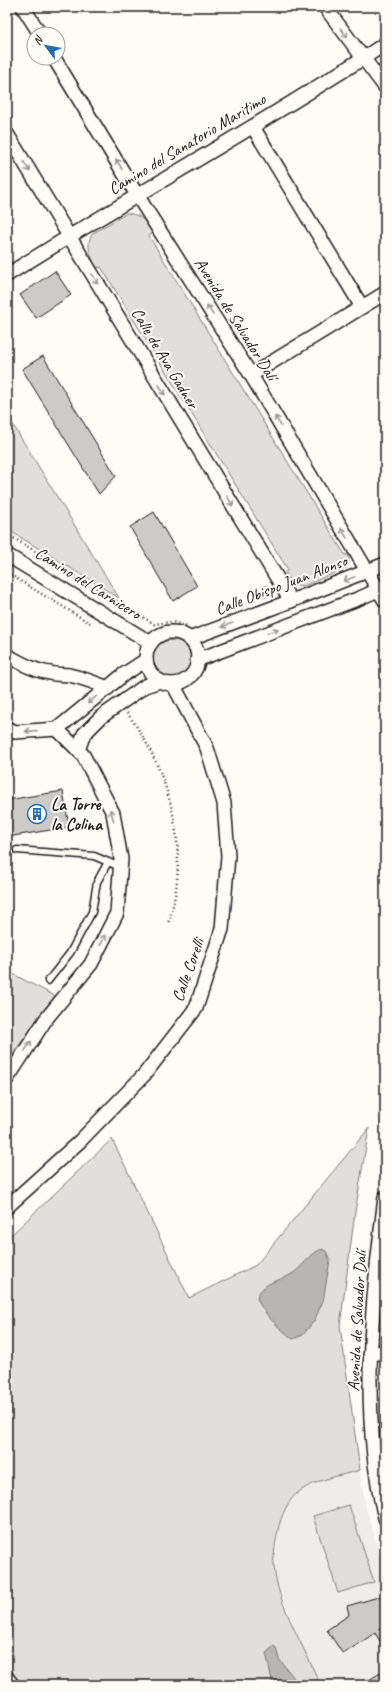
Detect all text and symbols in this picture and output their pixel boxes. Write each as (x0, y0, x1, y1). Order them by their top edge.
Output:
north arrow (26, 26, 66, 66)
one-way arrow (340, 27, 349, 38)
text: N (30, 32, 46, 47)
street label: Camino del Sanatorio Maritimo (105, 88, 270, 199)
one-way arrow (114, 158, 122, 170)
one-way arrow (24, 161, 32, 173)
street label: Avenida de Salvador Dalí (190, 254, 284, 387)
one-way arrow (90, 273, 99, 284)
street label: Calle de Ava Gadner (127, 304, 204, 414)
one-way arrow (205, 304, 213, 316)
one-way arrow (159, 384, 167, 396)
one-way arrow (273, 415, 281, 427)
one-way arrow (226, 495, 234, 506)
one-way arrow (340, 527, 348, 539)
street label: Camino del Carnicero (31, 542, 146, 625)
street label: Calle Obispo Juan Alonso (212, 550, 352, 620)
one-way arrow (343, 576, 355, 583)
one-way arrow (222, 621, 234, 629)
one-way arrow (267, 627, 279, 635)
one-way arrow (87, 696, 98, 705)
one-way arrow (25, 727, 38, 734)
place label: La Torre la Colina (51, 794, 103, 835)
building icon: La Torre la Colina (26, 803, 48, 825)
one-way arrow (108, 809, 115, 822)
street label: Calle Corelli (167, 934, 210, 1004)
one-way arrow (100, 935, 107, 947)
one-way arrow (24, 1041, 32, 1052)
street label: Avenida de Salvador Dalí (343, 1246, 371, 1392)

